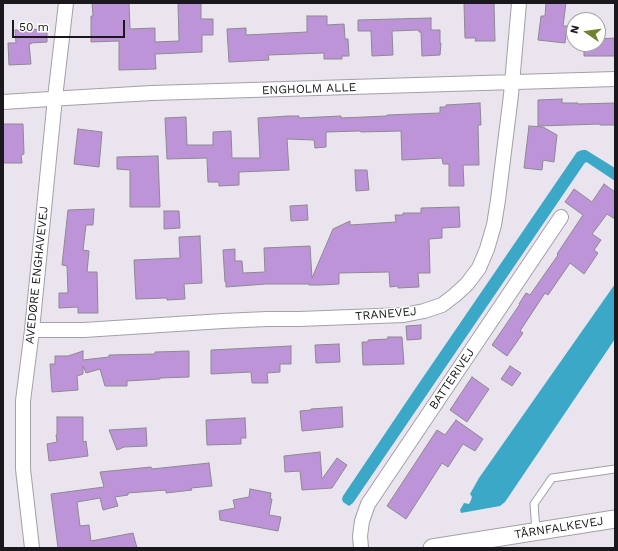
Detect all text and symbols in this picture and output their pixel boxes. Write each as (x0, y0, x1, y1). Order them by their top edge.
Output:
scale bar (14, 12, 127, 38)
north arrow (566, 12, 606, 52)
text: 50 m (19, 20, 49, 34)
text: N (568, 24, 582, 35)
street label: ENGHOLM ALLE (262, 80, 356, 98)
street label: AVEDØRE ENGHAVEVEJ (23, 205, 51, 345)
street label: TRANEVEJ (355, 304, 417, 324)
street label: BATTERIVEJ (426, 346, 478, 412)
street label: TÅRNFALKEVEJ (513, 514, 605, 542)

